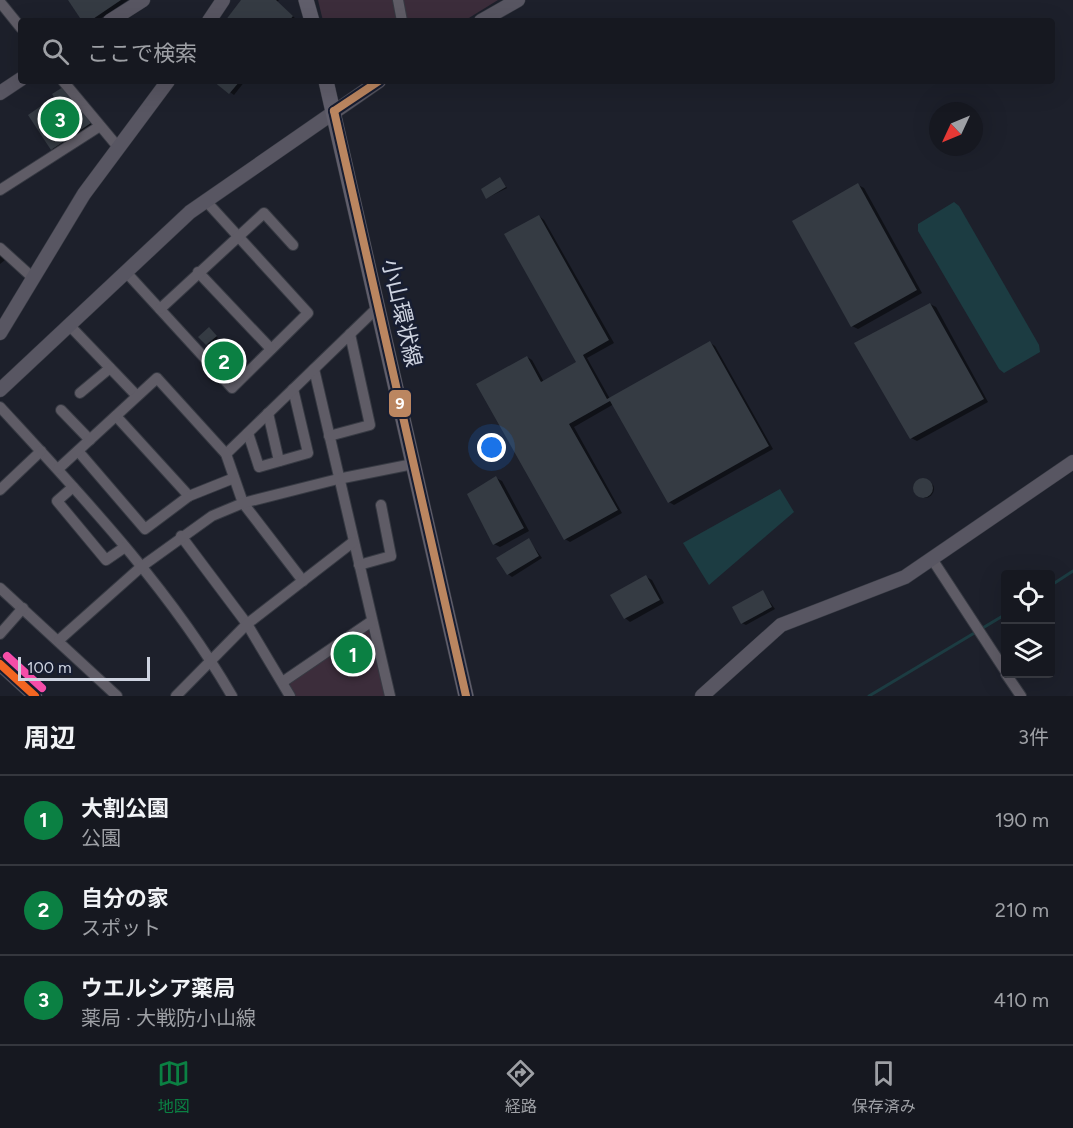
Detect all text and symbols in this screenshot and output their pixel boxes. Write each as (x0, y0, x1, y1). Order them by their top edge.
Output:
search box (18, 18, 1055, 84)
icon: search (39, 35, 72, 68)
text: ここで検索 (87, 40, 197, 67)
pin: 3 (40, 96, 80, 142)
north arrow (929, 102, 983, 156)
street label: 小山環状線 (376, 256, 428, 370)
pin: 2 (204, 338, 244, 384)
line badge: 9 (388, 389, 412, 418)
text: 9 (395, 394, 405, 413)
your location (477, 433, 506, 462)
map controls (1001, 570, 1055, 678)
button: locate (1001, 570, 1055, 624)
button: layers (1001, 624, 1055, 678)
pin: 1 (334, 632, 372, 676)
scale bar (18, 654, 150, 682)
text: 100 m (27, 658, 72, 677)
text: 周辺 (24, 722, 76, 754)
text: 3件 (1018, 725, 1049, 749)
text: 大割公園 (81, 795, 169, 822)
text: 1 (39, 808, 48, 832)
text: 190 m (995, 808, 1049, 832)
text: 公園 (81, 826, 121, 850)
text: 自分の家 (81, 885, 169, 912)
text: 2 (38, 898, 49, 922)
text: 210 m (995, 898, 1049, 922)
text: スポット (81, 916, 161, 940)
text: ウエルシア薬局 (81, 975, 235, 1002)
text: 3 (38, 988, 49, 1012)
text: 410 m (994, 988, 1049, 1012)
text: 薬局 · 大戦防小山線 (81, 1006, 256, 1030)
tab: 地図 (157, 1057, 190, 1117)
tab: 経路 (504, 1057, 537, 1117)
tab: 保存済み (852, 1057, 916, 1117)

